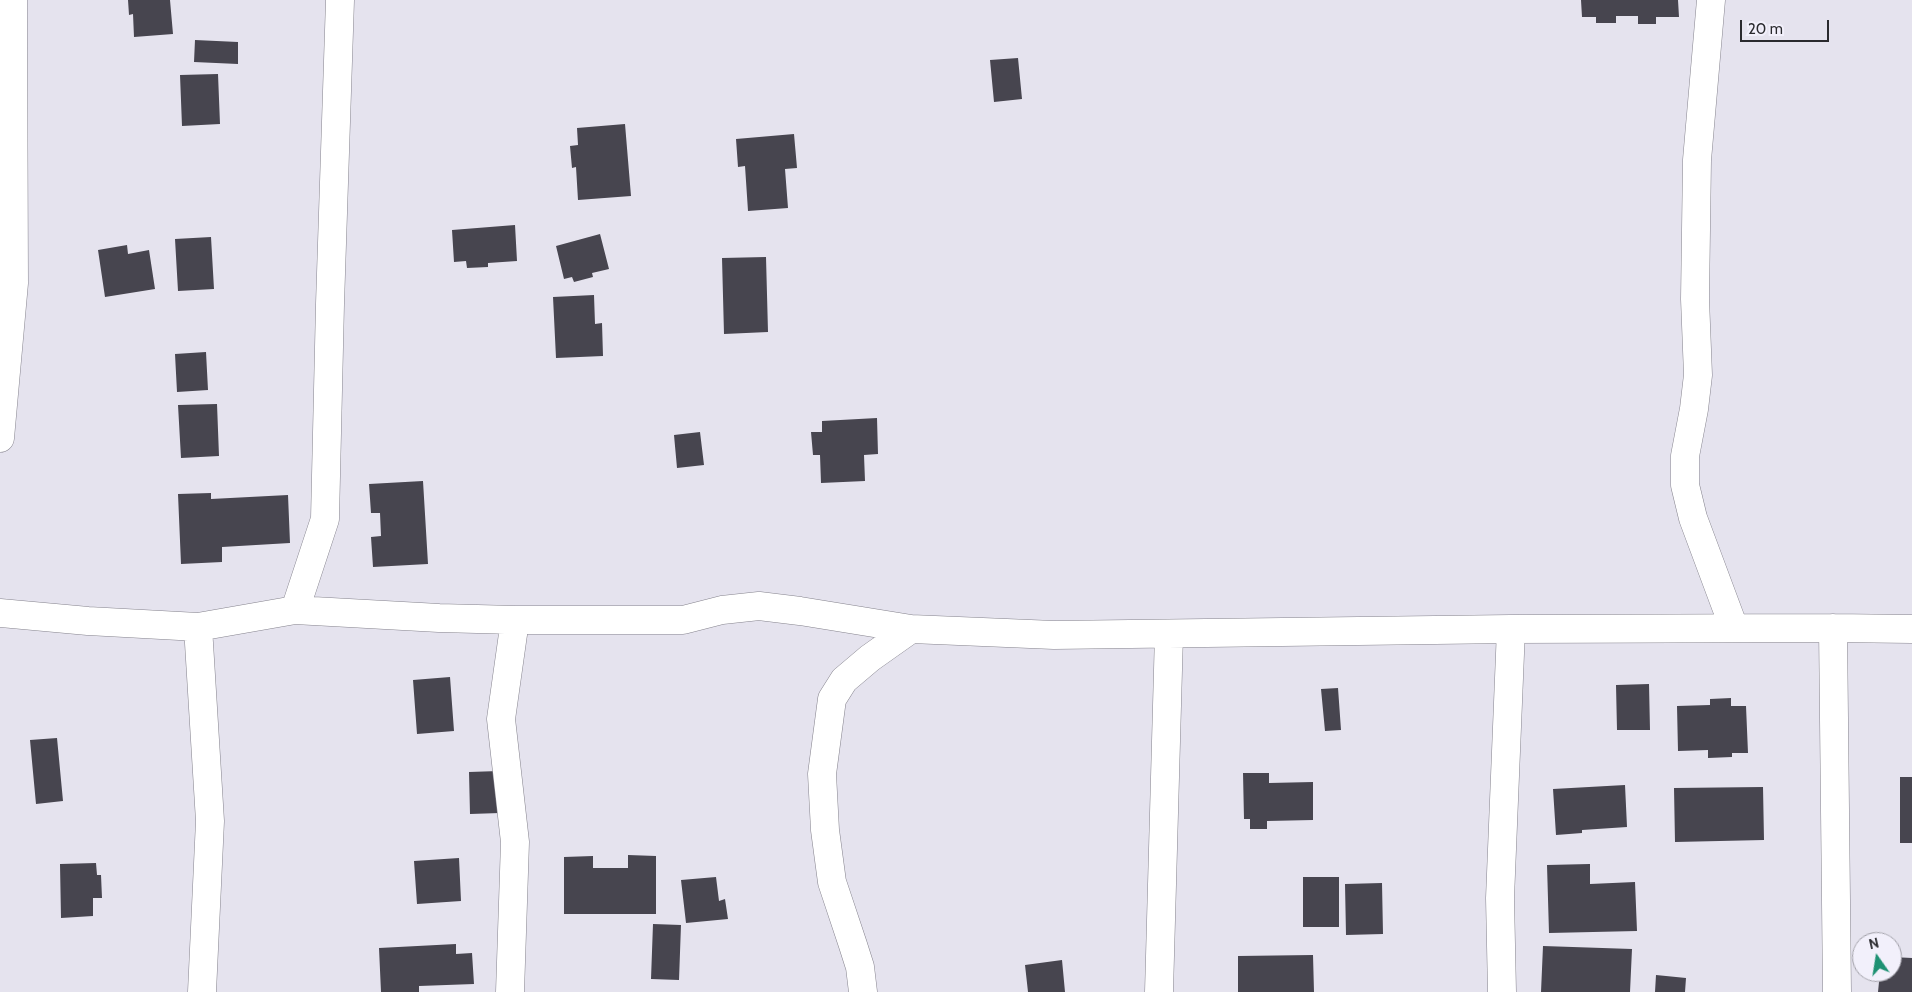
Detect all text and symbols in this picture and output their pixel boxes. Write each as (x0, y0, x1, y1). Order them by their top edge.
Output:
scale bar (1742, 10, 1831, 42)
text: 20 m (1748, 20, 1783, 38)
north arrow (1852, 932, 1902, 982)
text: N (1867, 933, 1881, 953)

